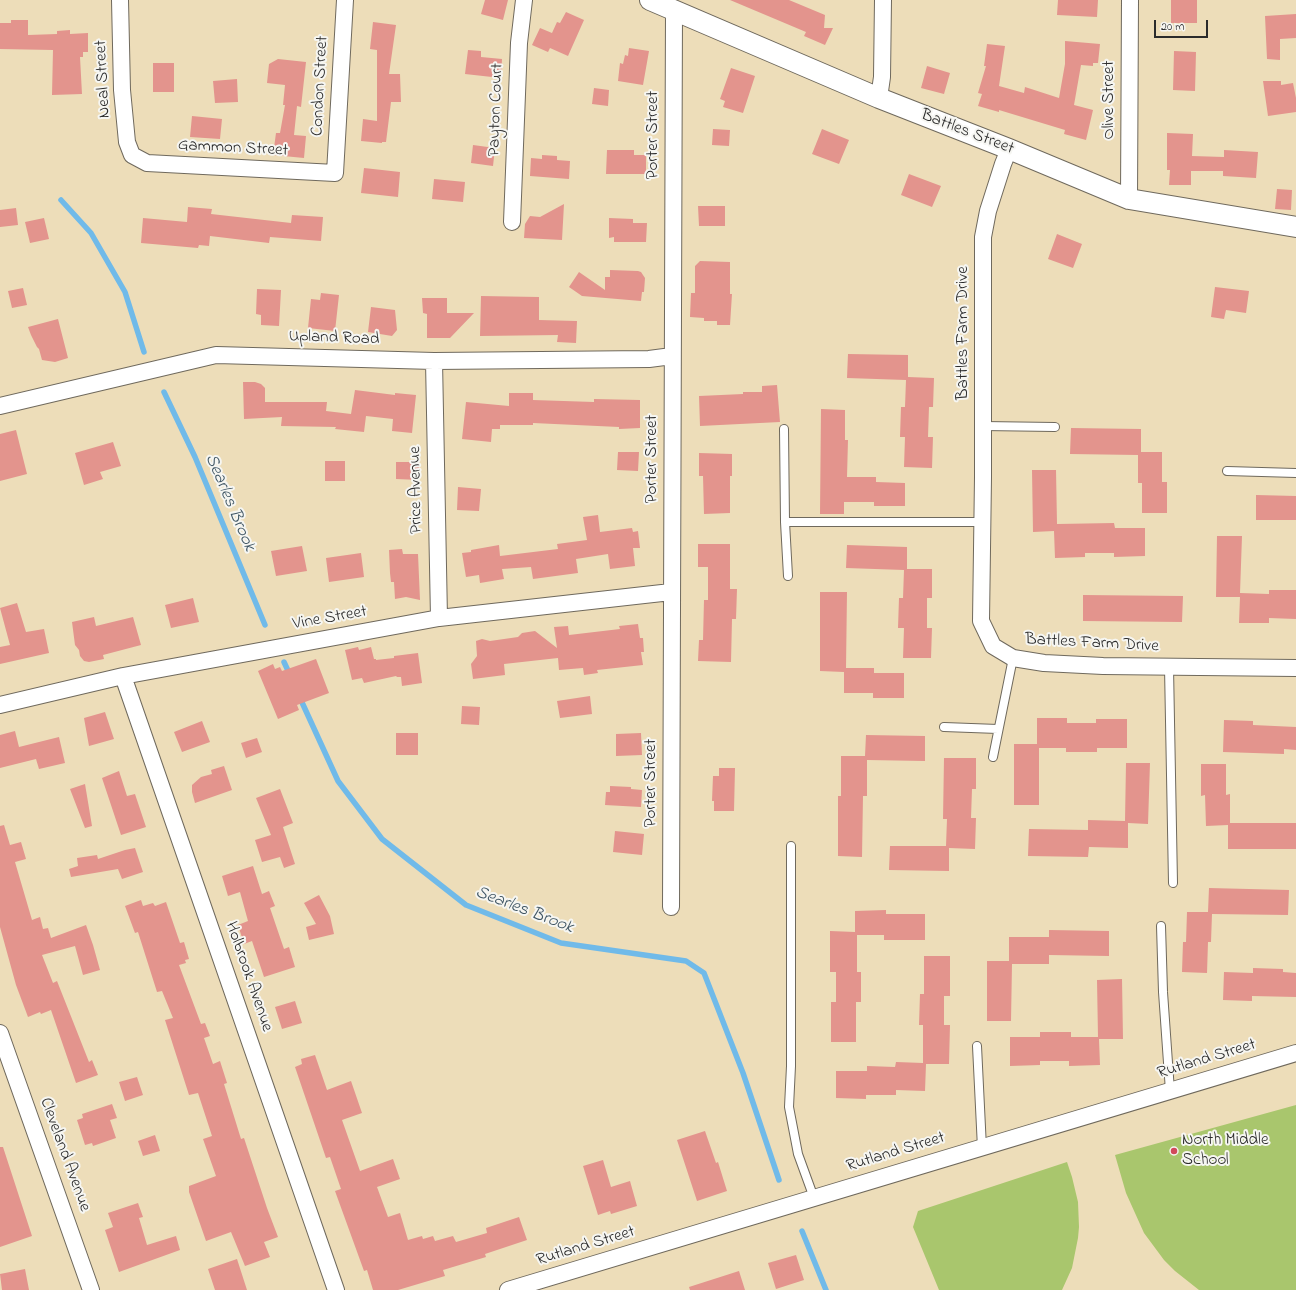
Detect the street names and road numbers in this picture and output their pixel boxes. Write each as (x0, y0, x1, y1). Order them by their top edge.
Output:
street label: Condon Street (308, 35, 334, 137)
street label: Neal Street (92, 39, 116, 119)
street label: Olive Street (1100, 61, 1120, 139)
street label: Payton Court (485, 63, 509, 157)
street label: Porter Street (644, 91, 664, 179)
street label: Battles Street (917, 106, 1017, 160)
street label: Gammon Street (177, 136, 289, 162)
street label: Battles Farm Drive (954, 266, 974, 400)
street label: Upland Road (288, 327, 380, 351)
street label: Porter Street (643, 415, 663, 503)
street label: Price Avenue (406, 446, 428, 534)
street label: Vine Street (291, 602, 369, 636)
street label: Battles Farm Drive (1025, 630, 1159, 658)
street label: Porter Street (642, 739, 662, 827)
street label: Holbrook Avenue (220, 919, 276, 1035)
street label: Rutland Street (1155, 1035, 1259, 1085)
street label: Cleveland Avenue (34, 1095, 94, 1215)
street label: Rutland Street (844, 1128, 948, 1178)
street label: Rutland Street (534, 1222, 638, 1272)

